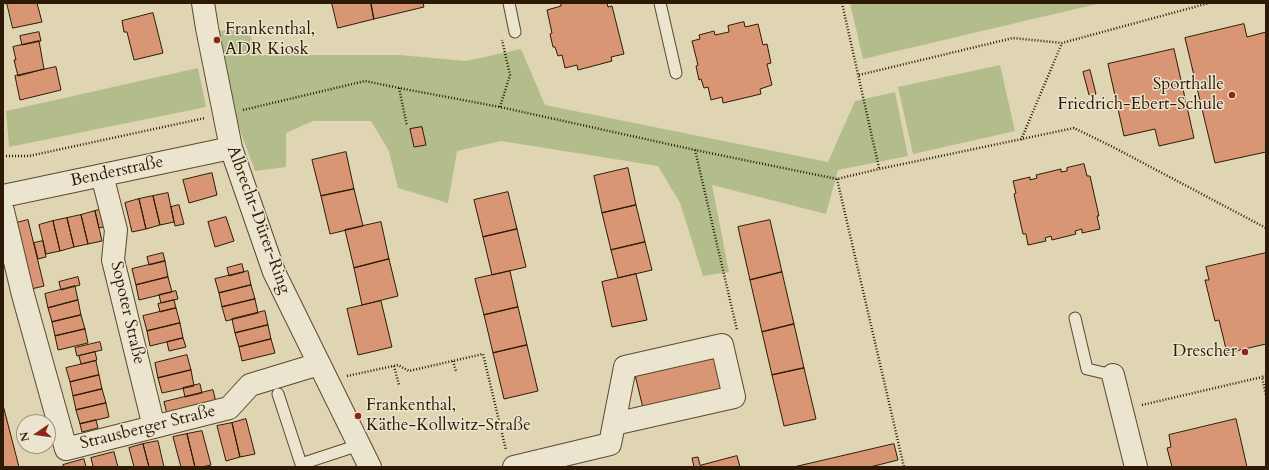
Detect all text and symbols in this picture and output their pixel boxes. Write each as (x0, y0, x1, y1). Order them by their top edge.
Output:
place label: Frankenthal, ADR Kiosk (225, 20, 315, 60)
marker: Frankenthal, ADR Kiosk (212, 35, 222, 45)
place label: Sporthalle Friedrich-Ebert-Schule (1057, 75, 1224, 115)
marker: Sporthalle Friedrich-Ebert-Schule (1227, 90, 1237, 100)
street label: Albrecht-Dürer-Ring (222, 143, 294, 297)
street label: Benderstraße (69, 152, 165, 192)
street label: Sopoter Straße (105, 260, 149, 366)
place label: Drescher (1173, 342, 1237, 362)
marker: Drescher (1240, 347, 1250, 357)
place label: Frankenthal, Käthe-Kollwitz-Straße (366, 396, 531, 436)
street label: Strausberger Straße (78, 401, 218, 455)
marker: Frankenthal, Käthe-Kollwitz-Straße (353, 411, 363, 421)
north arrow (16, 414, 56, 454)
text: N (16, 430, 33, 443)

